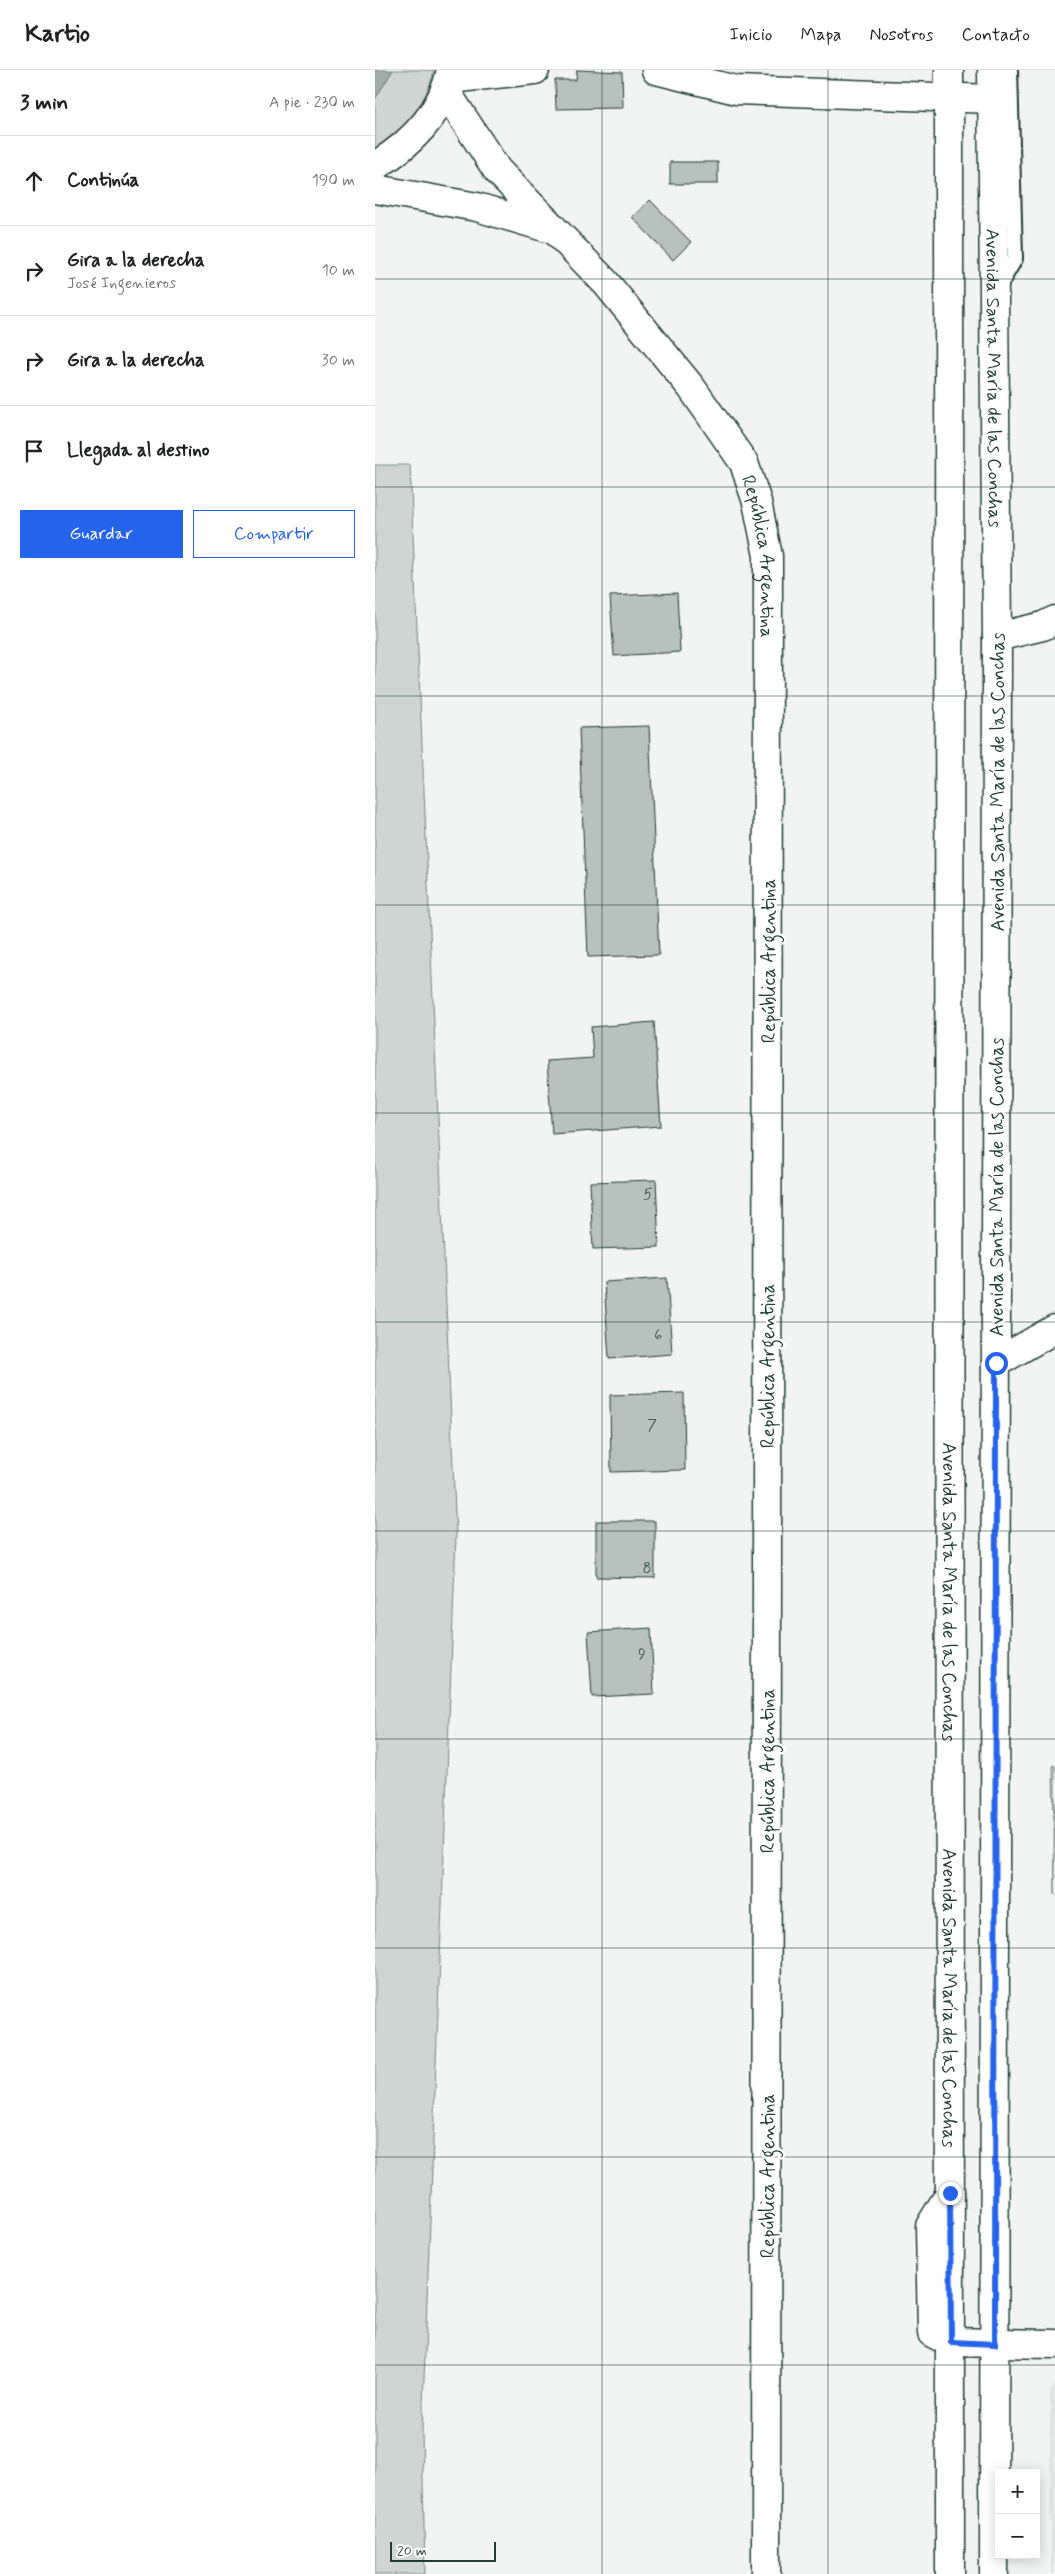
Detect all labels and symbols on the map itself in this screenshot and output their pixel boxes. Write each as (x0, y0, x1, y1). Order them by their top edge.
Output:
street label: Avenida Santa María de las Conchas (979, 228, 1007, 528)
street label: República Argentina (735, 472, 779, 638)
street label: Avenida Santa María de las Conchas (986, 632, 1011, 931)
street label: República Argentina (757, 879, 785, 1043)
street label: Avenida Santa María de las Conchas (985, 1037, 1010, 1336)
house number: 5 (643, 1184, 653, 1205)
street label: República Argentina (756, 1284, 784, 1448)
house number: 6 (654, 1325, 662, 1346)
route start (985, 1352, 1008, 1375)
house number: 7 (647, 1415, 657, 1436)
street label: Avenida Santa María de las Conchas (936, 1442, 961, 1742)
house number: 8 (642, 1558, 652, 1579)
house number: 9 (638, 1644, 646, 1665)
street label: República Argentina (756, 1689, 784, 1853)
street label: Avenida Santa María de las Conchas (936, 1848, 961, 2148)
street label: República Argentina (756, 2094, 784, 2258)
route end (939, 2182, 962, 2205)
scale bar (390, 2539, 496, 2562)

